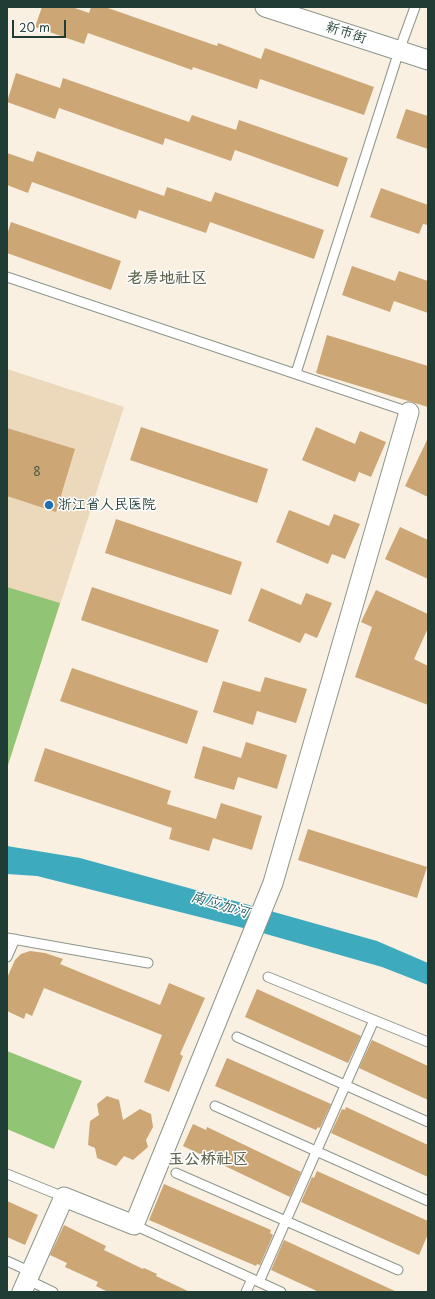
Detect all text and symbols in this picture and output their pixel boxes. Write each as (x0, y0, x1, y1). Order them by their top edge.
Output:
scale bar (14, 12, 68, 38)
text: 20 m (19, 18, 50, 36)
street label: 新市街 (323, 19, 369, 47)
district label: 老房地社区 (127, 269, 207, 289)
house number: 8 (33, 466, 41, 480)
place label: 浙江省人民医院 (58, 497, 156, 513)
marker: 浙江省人民医院 (43, 499, 55, 511)
water label: 南应加河 (189, 888, 251, 922)
district label: 玉公桥社区 (168, 1150, 248, 1170)

